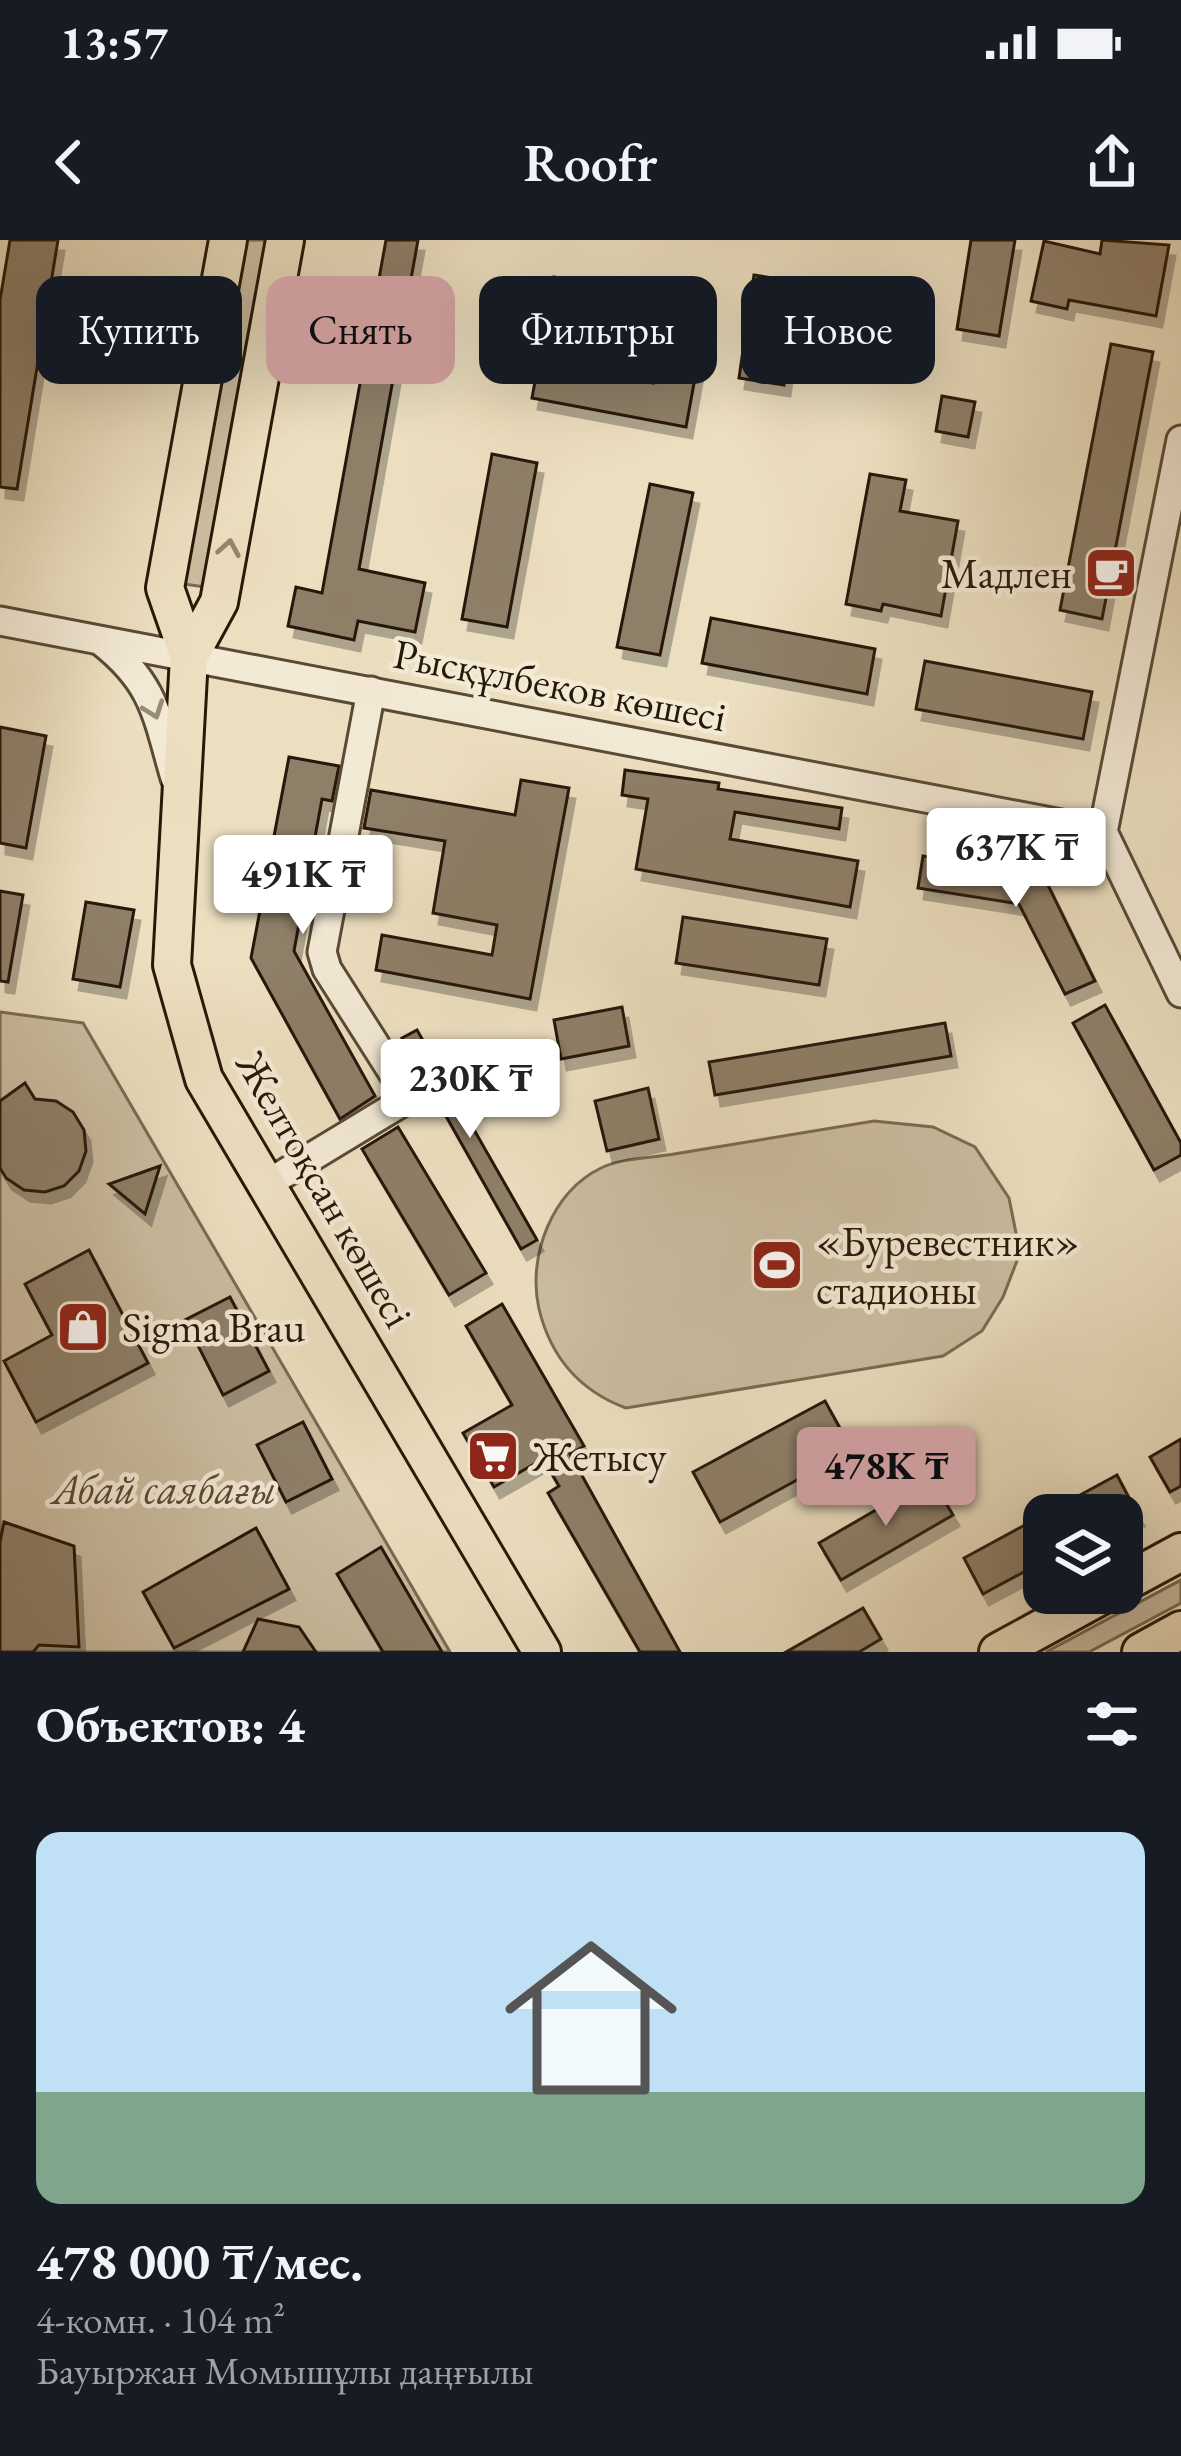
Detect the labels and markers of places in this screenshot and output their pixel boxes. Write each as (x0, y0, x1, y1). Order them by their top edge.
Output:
cafe icon: Мадлен (1083, 545, 1139, 601)
place label: Мадлен (941, 546, 1072, 601)
pin: 637K ₸ (918, 808, 1114, 910)
pin: 491K ₸ (205, 835, 401, 937)
pin: 230K ₸ (372, 1039, 568, 1141)
place label: «Буревестник» стадионы (816, 1214, 1079, 1317)
sports icon: «Буревестник» стадионы (749, 1237, 805, 1293)
shop icon: Sigma Brau (55, 1299, 111, 1355)
place label: Sigma Brau (122, 1300, 306, 1355)
pin: 478K ₸ (788, 1427, 984, 1529)
supermarket icon: Жетысу (465, 1428, 521, 1484)
place label: Жетысу (531, 1429, 667, 1484)

